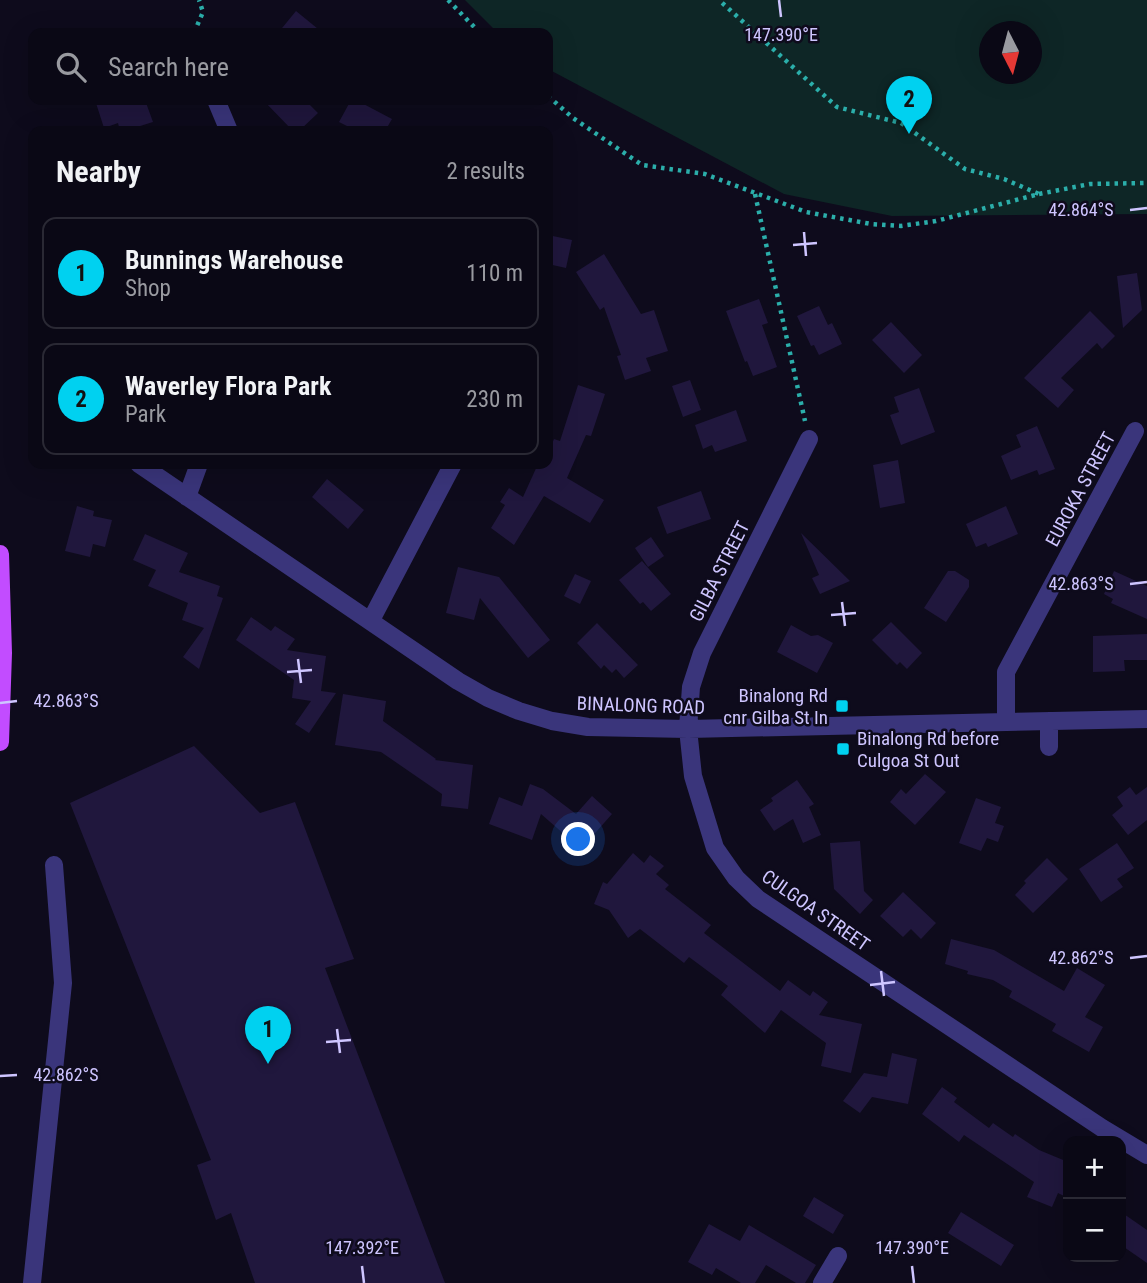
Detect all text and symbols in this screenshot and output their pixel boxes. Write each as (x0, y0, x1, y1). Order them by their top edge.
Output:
north arrow (979, 21, 1042, 84)
text: 147.390°E (744, 24, 818, 45)
search box (28, 28, 553, 105)
icon: search (52, 48, 90, 86)
text: Search here (108, 52, 229, 82)
pin: 2 (886, 76, 932, 134)
text: Nearby (56, 154, 141, 189)
text: 2 results (447, 158, 525, 185)
text: 42.864°S (1048, 199, 1114, 220)
text: Bunnings Warehouse (125, 245, 343, 275)
text: 1 (75, 260, 87, 287)
text: 110 m (466, 260, 523, 287)
text: Shop (125, 275, 171, 302)
text: Waverley Flora Park (125, 371, 331, 401)
text: 2 (75, 386, 87, 413)
text: 230 m (466, 386, 523, 413)
text: Park (125, 401, 166, 428)
street label: EUROKA STREET (1041, 428, 1120, 550)
street label: GILBA STREET (684, 517, 755, 625)
text: 42.863°S (1048, 573, 1114, 594)
place label: Binalong Rd cnr Gilba St In (723, 684, 828, 729)
text: 42.863°S (33, 690, 99, 711)
street label: BINALONG ROAD (576, 692, 706, 719)
marker: Binalong Rd cnr Gilba St In (834, 698, 850, 714)
place label: Binalong Rd before Culgoa St Out (857, 727, 999, 772)
marker: Binalong Rd before Culgoa St Out (835, 741, 851, 757)
your location (561, 822, 595, 856)
street label: CULGOA STREET (757, 865, 874, 956)
text: 42.862°S (1048, 947, 1114, 968)
pin: 1 (245, 1006, 291, 1064)
text: 42.862°S (33, 1064, 99, 1085)
map controls (1063, 1136, 1126, 1262)
button: + (1063, 1136, 1126, 1199)
button: − (1063, 1199, 1126, 1262)
text: 147.392°E (325, 1237, 399, 1258)
text: 147.390°E (875, 1237, 949, 1258)

